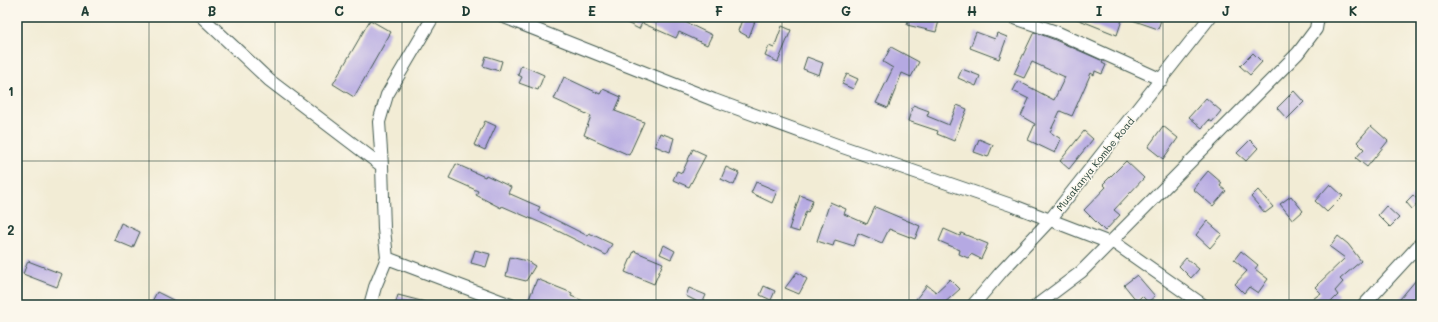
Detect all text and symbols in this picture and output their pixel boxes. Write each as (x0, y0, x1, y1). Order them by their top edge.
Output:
text: A (80, 2, 90, 19)
text: B (208, 2, 217, 19)
text: C (334, 2, 344, 19)
text: D (461, 2, 471, 19)
text: E (588, 2, 596, 19)
text: F (715, 2, 723, 19)
text: G (841, 2, 851, 19)
text: H (967, 2, 977, 19)
text: I (1096, 2, 1103, 19)
text: J (1222, 2, 1230, 19)
text: K (1349, 2, 1358, 19)
text: 1 (8, 82, 14, 99)
street label: Musakanya Kombe Road (1053, 114, 1137, 214)
text: 2 (7, 221, 15, 238)

